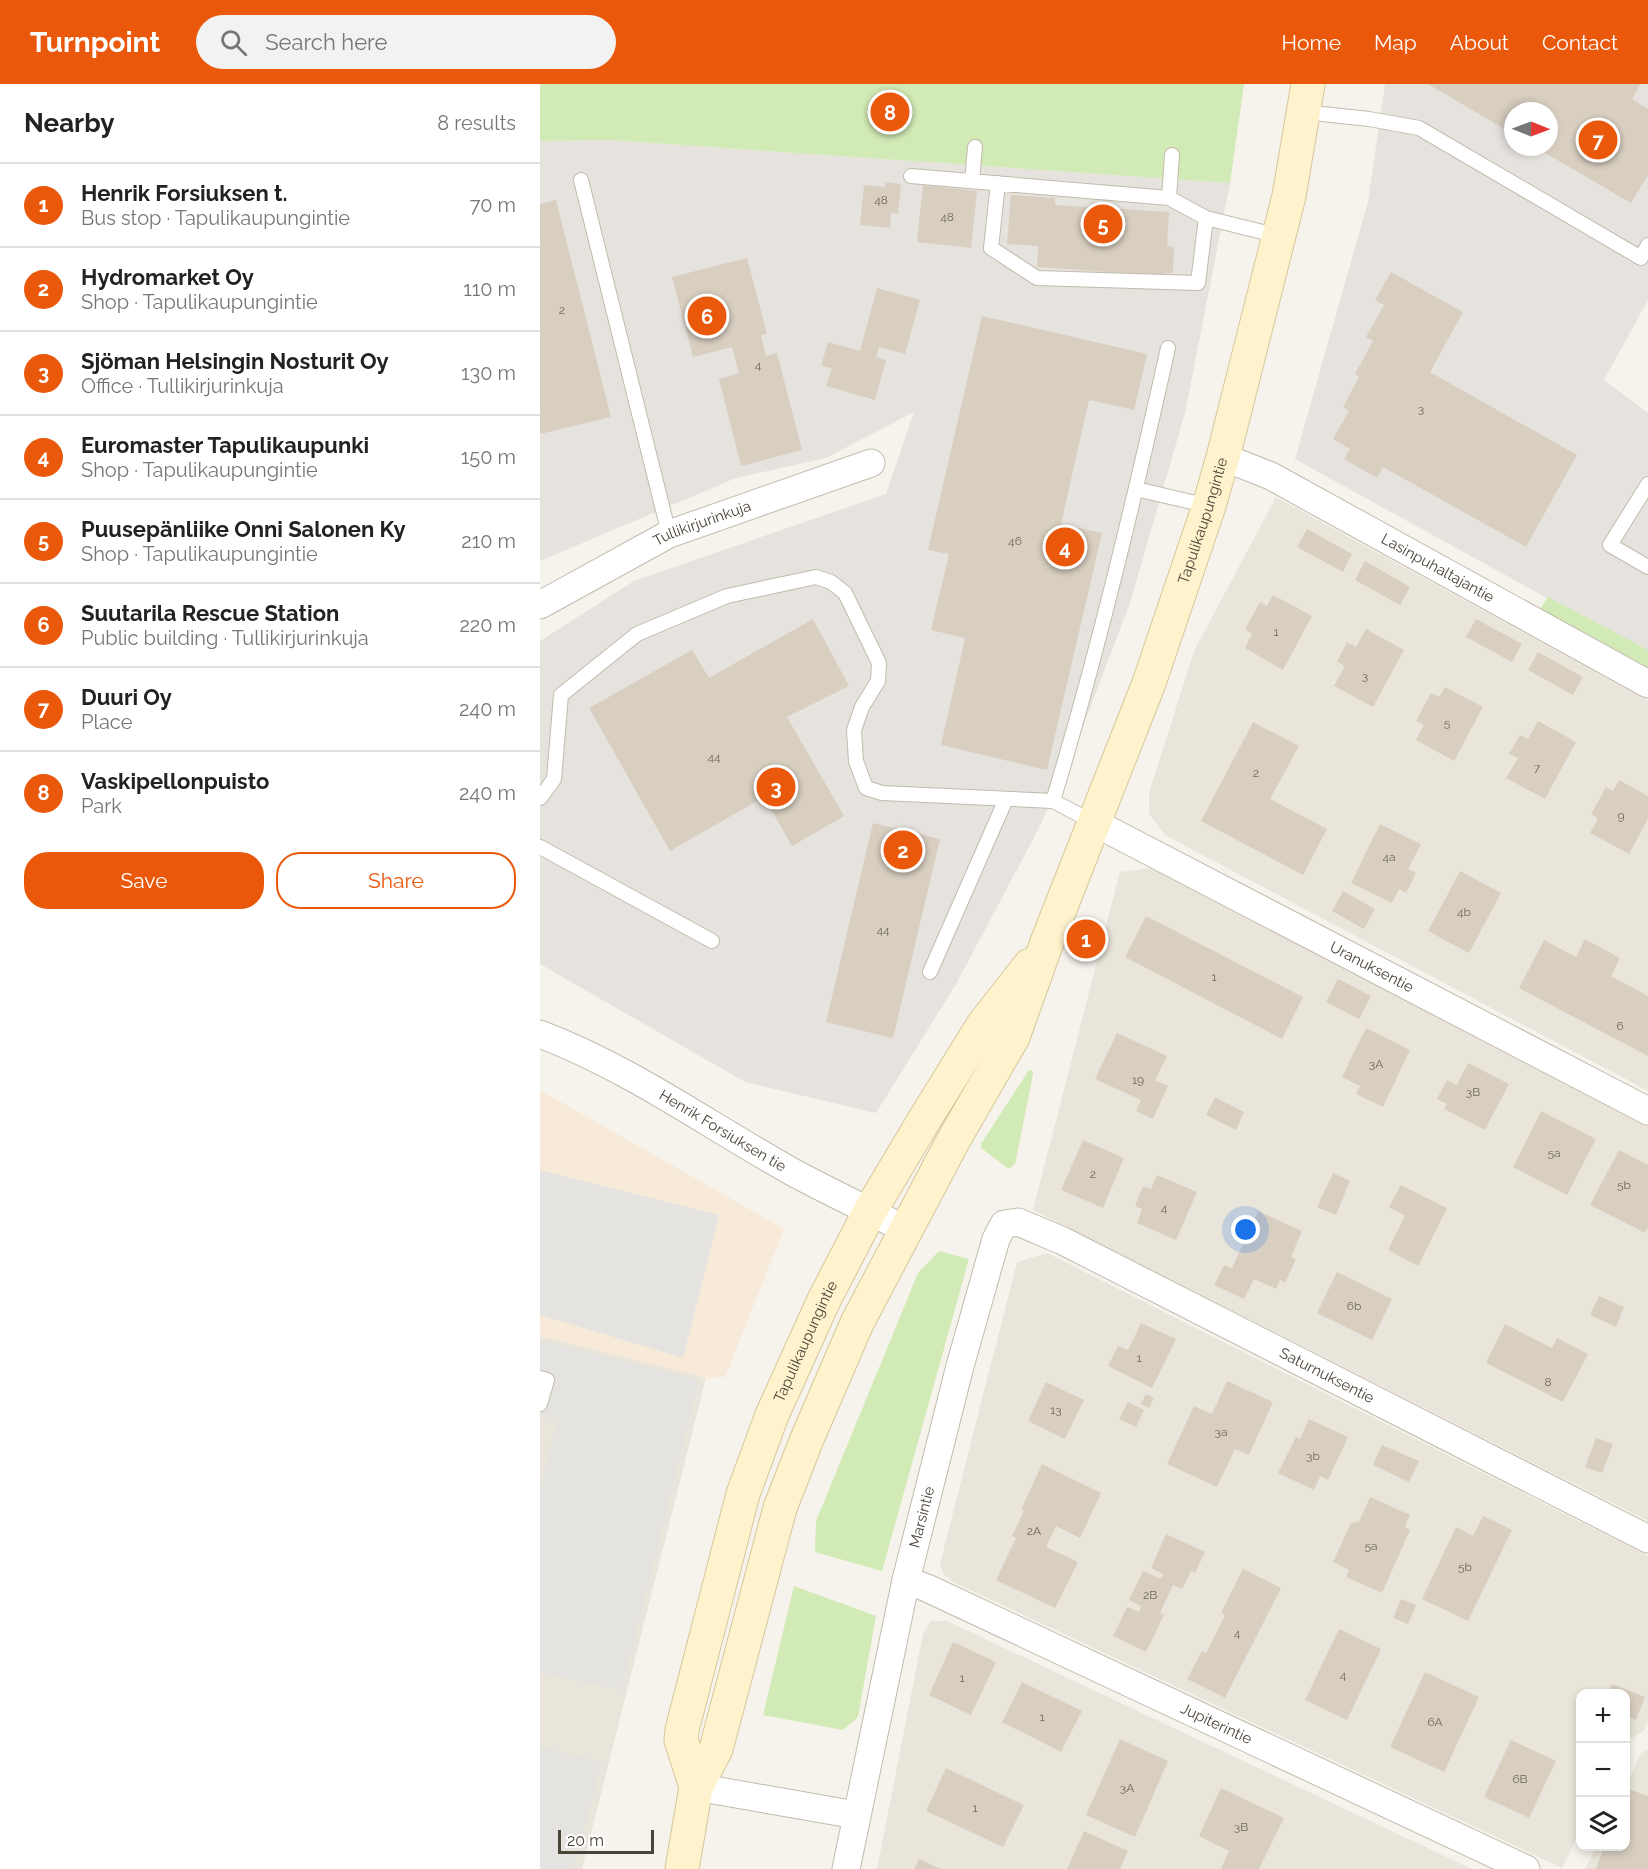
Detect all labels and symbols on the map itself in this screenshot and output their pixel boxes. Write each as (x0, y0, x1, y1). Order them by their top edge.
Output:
pin: 8 (870, 90, 910, 135)
north arrow (1504, 102, 1558, 156)
pin: 7 (1578, 118, 1618, 162)
house number: 48 (874, 193, 888, 207)
pin: 5 (1084, 202, 1122, 246)
house number: 48 (940, 210, 954, 224)
pin: 6 (688, 294, 726, 338)
house number: 2 (559, 303, 565, 317)
house number: 4 (755, 358, 762, 372)
house number: 3 (1418, 402, 1424, 416)
street label: Tapulikaupungintie (1174, 455, 1231, 586)
street label: Tullikirjurinkuja (650, 497, 753, 550)
pin: 4 (1046, 524, 1084, 570)
street label: Lasinpuhaltajantie (1378, 530, 1497, 606)
house number: 46 (1008, 534, 1022, 548)
house number: 1 (1273, 625, 1279, 639)
house number: 3 (1362, 669, 1368, 683)
house number: 5 (1444, 716, 1451, 730)
house number: 44 (707, 750, 721, 764)
house number: 7 (1534, 761, 1541, 775)
pin: 3 (756, 764, 796, 810)
house number: 2 (1253, 766, 1259, 780)
house number: 9 (1617, 809, 1625, 823)
pin: 2 (884, 828, 922, 873)
house number: 4a (1382, 850, 1396, 864)
house number: 4b (1457, 905, 1471, 919)
pin: 1 (1066, 916, 1106, 962)
house number: 44 (876, 923, 890, 937)
street label: Uranuksentie (1327, 938, 1417, 996)
house number: 1 (1211, 970, 1217, 984)
house number: 6 (1616, 1019, 1624, 1033)
house number: 3A (1369, 1057, 1383, 1071)
house number: 19 (1132, 1073, 1144, 1087)
house number: 3B (1466, 1085, 1480, 1099)
street label: Henrik Forsiuksen tie (656, 1086, 789, 1176)
house number: 5a (1547, 1146, 1561, 1160)
house number: 2 (1090, 1167, 1096, 1181)
house number: 5b (1617, 1178, 1631, 1192)
house number: 4 (1161, 1201, 1168, 1215)
your location (1231, 1215, 1260, 1244)
street label: Tapulikaupungintie (770, 1278, 841, 1405)
house number: 6b (1347, 1299, 1361, 1313)
street label: Saturnuksentie (1276, 1344, 1377, 1407)
house number: 1 (1136, 1351, 1142, 1365)
house number: 8 (1544, 1375, 1552, 1389)
house number: 13 (1050, 1403, 1062, 1417)
house number: 3a (1215, 1425, 1227, 1439)
house number: 3b (1306, 1449, 1320, 1463)
street label: Marsintie (905, 1484, 938, 1550)
house number: 2A (1027, 1524, 1041, 1538)
house number: 5a (1364, 1539, 1378, 1553)
house number: 5b (1458, 1560, 1472, 1574)
house number: 2B (1143, 1588, 1157, 1602)
house number: 4 (1234, 1626, 1241, 1640)
house number: 4 (1340, 1668, 1347, 1682)
house number: 1 (959, 1671, 965, 1685)
street label: Jupiterintie (1178, 1699, 1255, 1748)
house number: 1 (1039, 1710, 1045, 1724)
house number: 6A (1427, 1715, 1443, 1729)
house number: 6B (1512, 1772, 1528, 1786)
house number: 3A (1120, 1781, 1134, 1795)
house number: 1 (972, 1801, 978, 1815)
house number: 3B (1234, 1820, 1248, 1834)
scale bar (558, 1827, 654, 1854)

